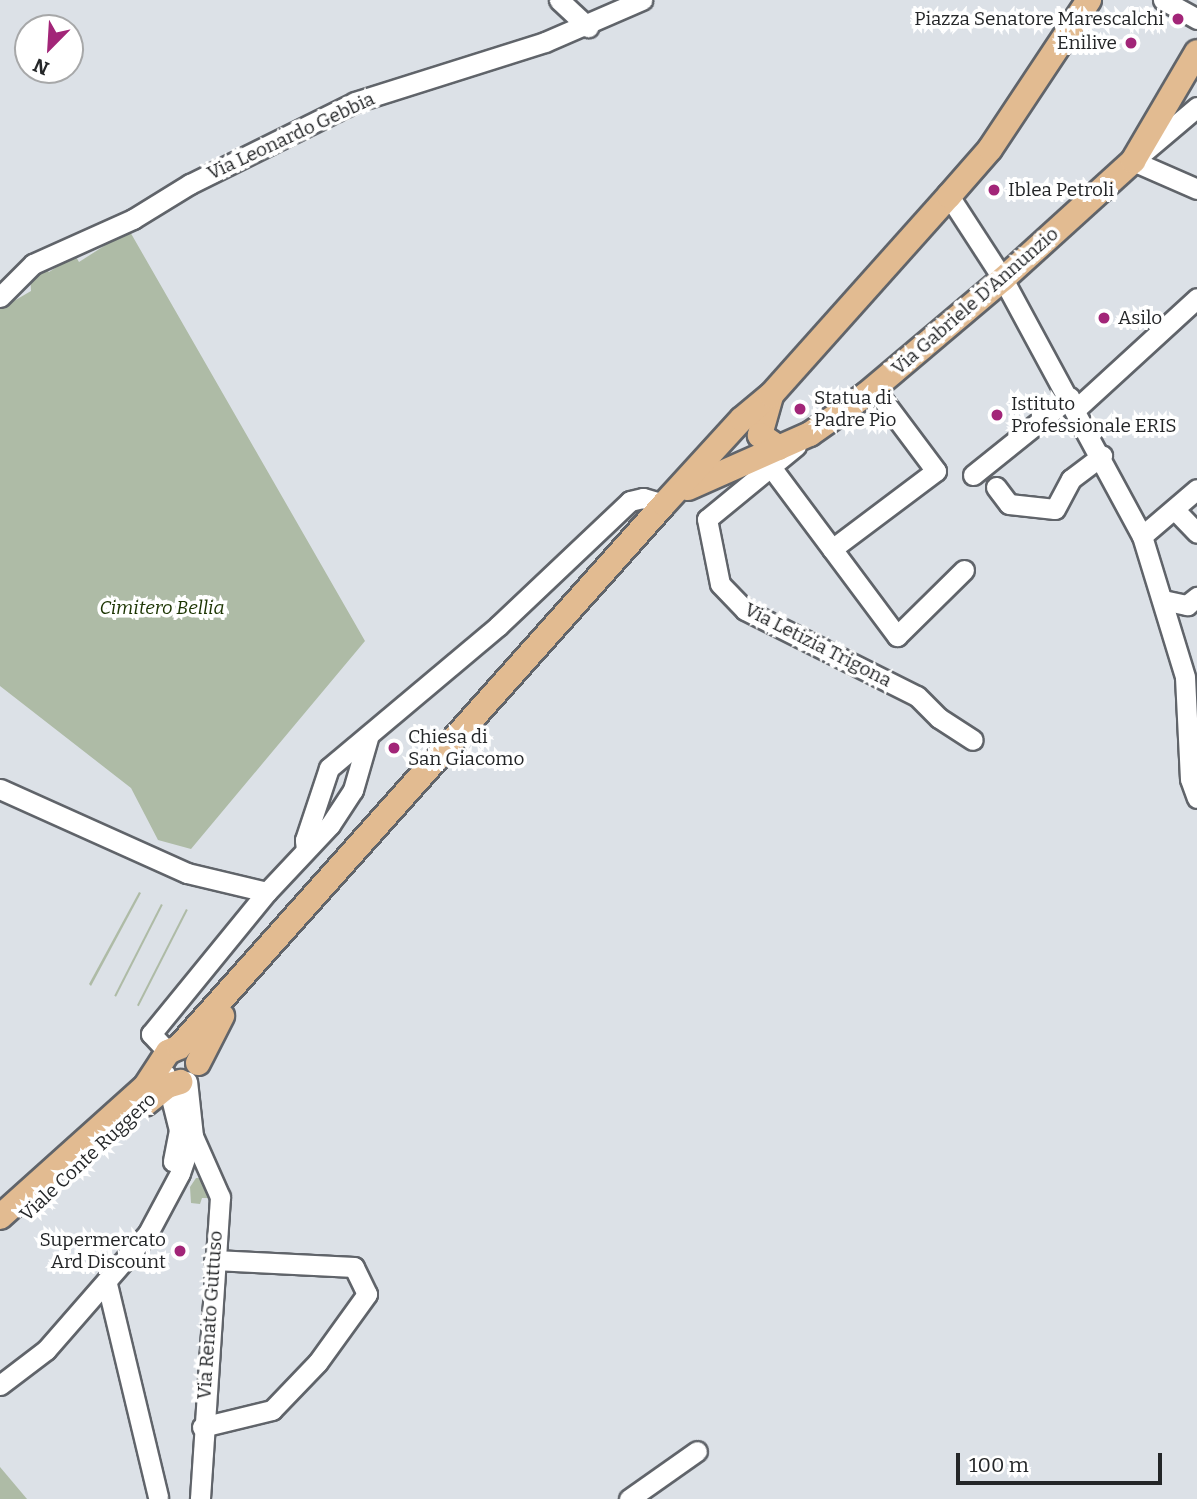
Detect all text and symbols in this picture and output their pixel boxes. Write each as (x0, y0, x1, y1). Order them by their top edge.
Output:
place label: Piazza Senatore Marescalchi (914, 8, 1164, 30)
marker: Piazza Senatore Marescalchi (1170, 11, 1186, 27)
north arrow (14, 14, 84, 84)
place label: Enilive (1057, 32, 1117, 54)
marker: Enilive (1123, 35, 1139, 51)
text: N (30, 53, 52, 80)
street label: Via Leonardo Gebbia (204, 87, 378, 185)
place label: Iblea Petroli (1008, 179, 1114, 201)
marker: Iblea Petroli (986, 182, 1002, 198)
street label: Via Gabriele D'Annunzio (887, 222, 1063, 380)
place label: Asilo (1118, 307, 1162, 329)
marker: Asilo (1096, 310, 1112, 326)
place label: Statua di Padre Pio (814, 387, 896, 431)
place label: Istituto Professionale ERIS (1011, 393, 1177, 437)
marker: Statua di Padre Pio (792, 401, 808, 417)
marker: Istituto Professionale ERIS (989, 407, 1005, 423)
park label: Cimitero Bellia (99, 597, 225, 619)
street label: Via Letizia Trigona (741, 598, 895, 692)
place label: Chiesa di San Giacomo (408, 726, 524, 770)
marker: Chiesa di San Giacomo (386, 740, 402, 756)
street label: Viale Conte Ruggero (15, 1088, 161, 1226)
place label: Supermercato Ard Discount (39, 1229, 166, 1273)
street label: Via Renato Guttuso (193, 1230, 227, 1400)
marker: Supermercato Ard Discount (172, 1243, 188, 1259)
scale bar (959, 1440, 1166, 1484)
text: 100 m (969, 1452, 1029, 1478)

